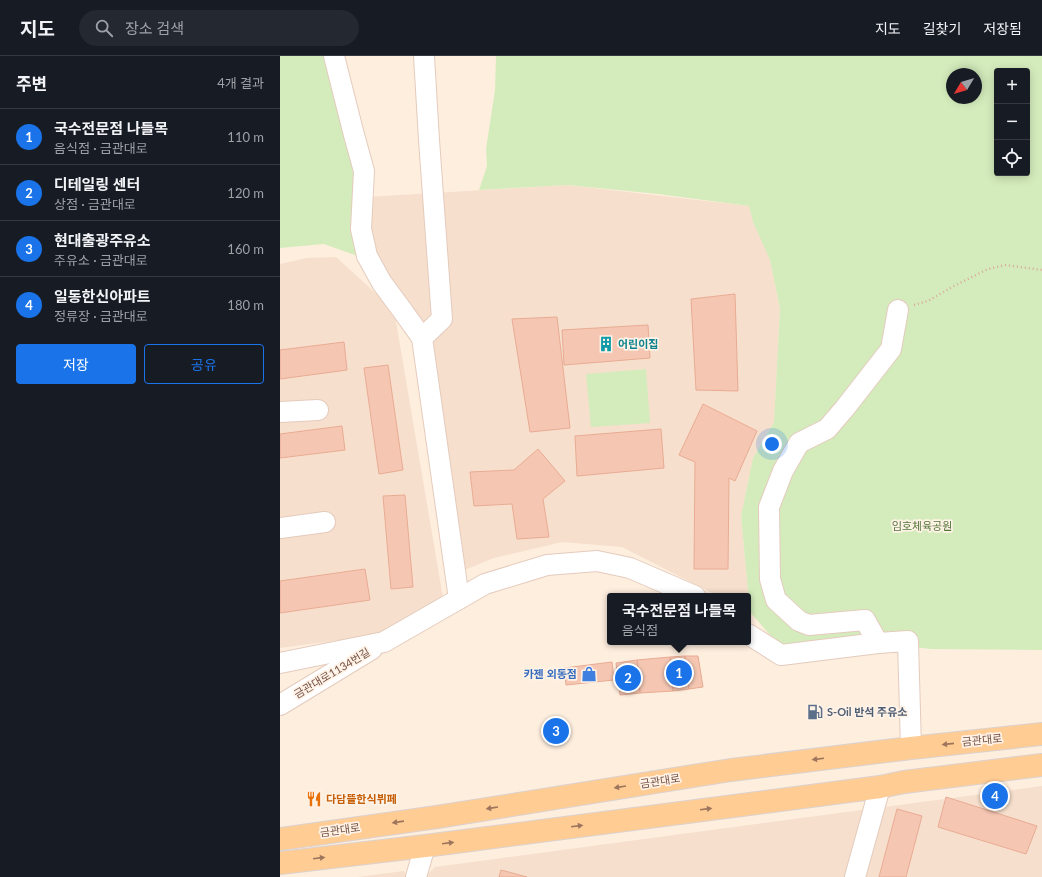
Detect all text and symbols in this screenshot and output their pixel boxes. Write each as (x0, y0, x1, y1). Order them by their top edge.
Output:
search box (79, 10, 359, 46)
text: 지도 (20, 17, 55, 40)
icon: search (93, 17, 115, 39)
text: 장소 검색 (125, 19, 184, 37)
text: 지도 (875, 20, 901, 37)
text: 길찾기 (923, 20, 961, 37)
text: 저장됨 (983, 20, 1022, 37)
north arrow (946, 68, 982, 104)
map controls (994, 68, 1030, 176)
button: + (994, 68, 1030, 104)
text: 주변 (16, 73, 47, 94)
text: 4개 결과 (217, 75, 264, 91)
button: − (994, 104, 1030, 140)
text: 국수전문점 나들목 (54, 119, 168, 137)
text: 1 (25, 129, 33, 145)
text: 110 m (227, 129, 264, 145)
text: 음식점 · 금관대로 (54, 140, 148, 156)
button: locate (994, 140, 1030, 176)
text: 디테일링 센터 (54, 175, 140, 193)
text: 2 (25, 185, 33, 201)
text: 120 m (227, 185, 264, 201)
text: 상점 · 금관대로 (54, 196, 136, 212)
text: 현대출광주유소 (54, 231, 151, 249)
text: 3 (25, 241, 33, 257)
text: 160 m (227, 241, 264, 257)
text: 주유소 · 금관대로 (54, 252, 148, 268)
text: 일동한신아파트 (54, 287, 151, 305)
text: 4 (25, 297, 33, 313)
text: 180 m (227, 297, 264, 313)
text: 정류장 · 금관대로 (54, 308, 148, 324)
building icon: 어린이집 (597, 335, 615, 353)
place label: 어린이집 (618, 337, 658, 350)
button: 저장 (16, 344, 136, 384)
button: 공유 (144, 344, 264, 384)
your location (762, 434, 782, 454)
park label: 임호체육공원 (892, 519, 952, 532)
popup (607, 593, 751, 645)
text: 국수전문점 나들목 (622, 601, 736, 619)
text: 음식점 (622, 622, 658, 638)
street label: 금관대로1134번길 (291, 645, 372, 700)
pin: 1 (666, 658, 692, 688)
pin: 2 (615, 663, 641, 693)
shop icon: 카젠 외동점 (580, 665, 598, 683)
place label: 카젠 외동점 (524, 667, 577, 680)
fuel station icon: S-Oil 반석 주유소 (806, 703, 824, 721)
place label: S-Oil 반석 주유소 (827, 705, 907, 718)
pin: 3 (543, 716, 569, 746)
street label: 금관대로 (961, 731, 1003, 748)
one-way arrow (941, 741, 954, 747)
one-way arrow (812, 756, 824, 762)
street label: 금관대로 (639, 771, 681, 790)
pin: 4 (982, 781, 1008, 811)
one-way arrow (614, 785, 627, 791)
restaurant icon: 다담뜰한식뷔페 (305, 790, 323, 808)
place label: 다담뜰한식뷔페 (326, 792, 397, 805)
one-way arrow (486, 805, 498, 811)
one-way arrow (700, 806, 712, 812)
one-way arrow (392, 819, 404, 825)
street label: 금관대로 (319, 820, 361, 839)
one-way arrow (571, 823, 583, 829)
one-way arrow (442, 840, 454, 846)
one-way arrow (313, 855, 325, 861)

